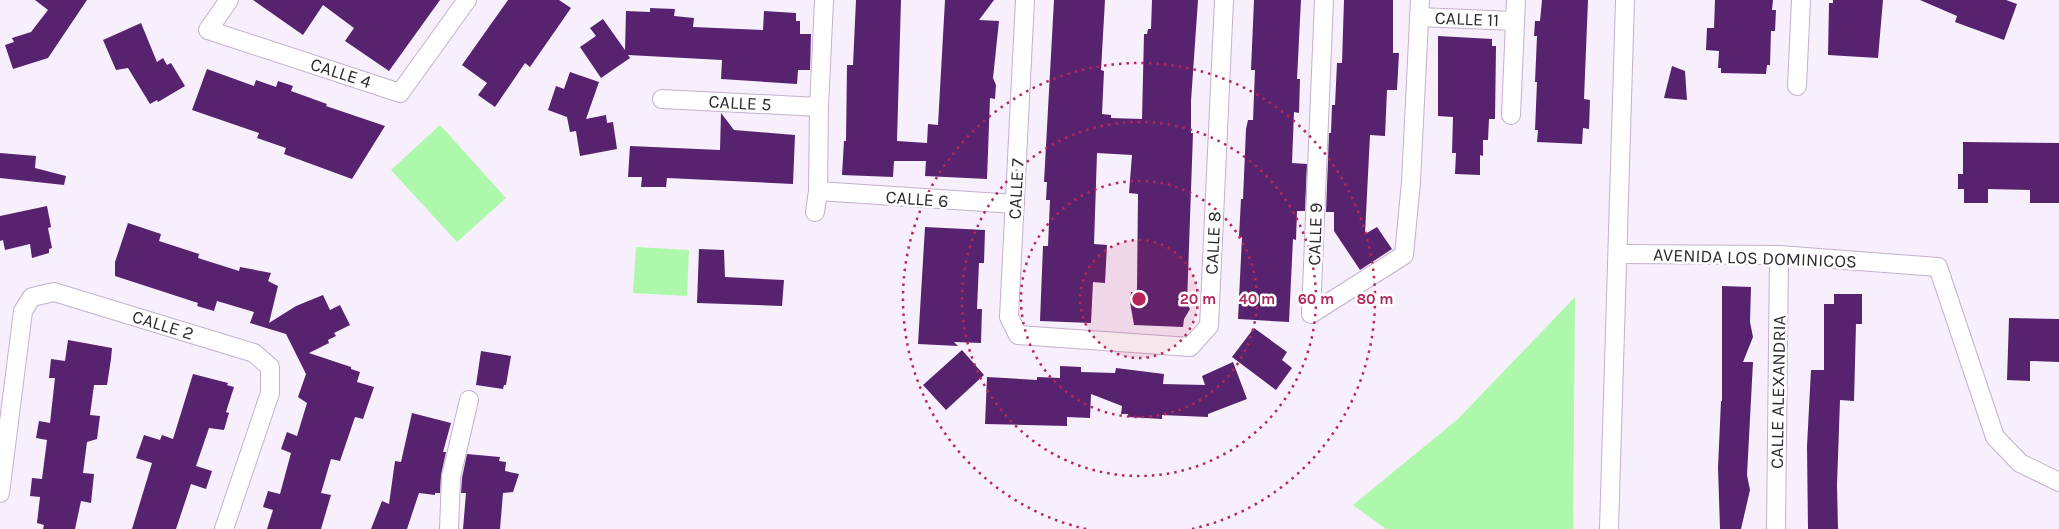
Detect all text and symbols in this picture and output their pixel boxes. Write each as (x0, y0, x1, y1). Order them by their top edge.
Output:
street label: CALLE 11 (1434, 7, 1500, 31)
street label: CALLE 4 (308, 53, 374, 93)
street label: CALLE 5 (708, 90, 772, 116)
street label: CALLE 7 (1003, 157, 1029, 220)
street label: CALLE 6 (885, 186, 949, 212)
street label: CALLE 9 (1303, 202, 1327, 266)
street label: CALLE 8 (1200, 211, 1226, 275)
street label: AVENIDA LOS DOMINICOS (1653, 243, 1857, 273)
centre of rings (1130, 290, 1148, 308)
text: 20 m (1180, 290, 1216, 308)
text: 40 m (1239, 290, 1275, 308)
text: 60 m (1298, 290, 1334, 308)
text: 80 m (1356, 290, 1394, 308)
street label: CALLE 2 (130, 305, 196, 345)
street label: CALLE ALEXANDRIA (1766, 315, 1790, 469)

